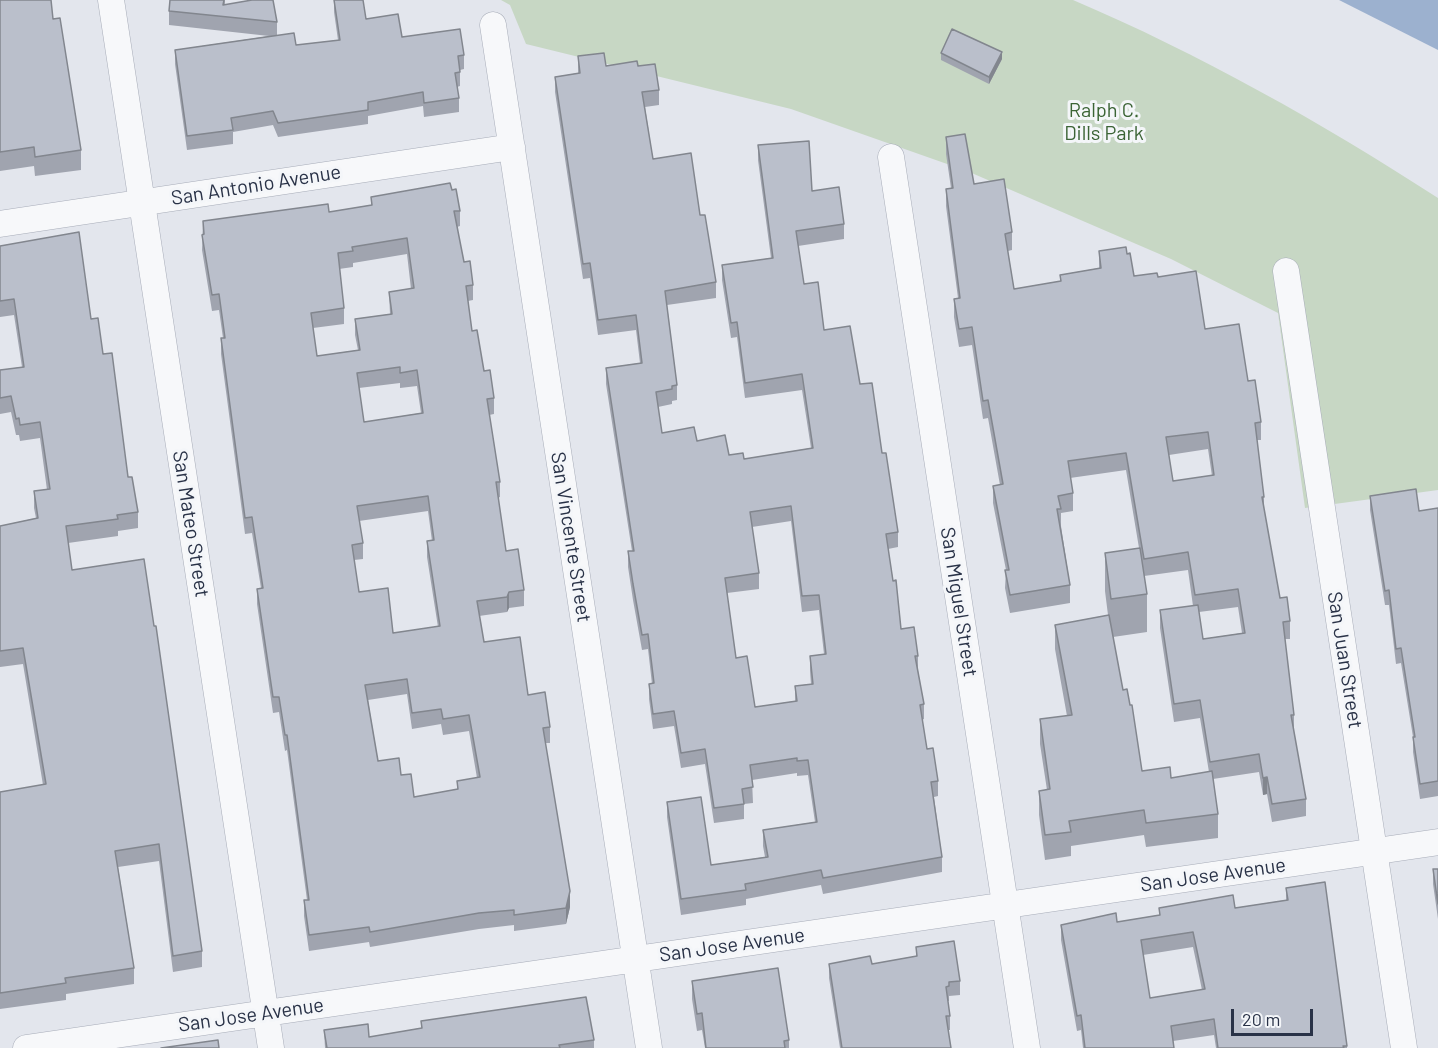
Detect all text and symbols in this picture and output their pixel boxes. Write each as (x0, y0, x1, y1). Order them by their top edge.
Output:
park label: Ralph C. Dills Park (1064, 98, 1144, 145)
street label: San Antonio Avenue (169, 160, 343, 210)
street label: San Mateo Street (168, 449, 214, 599)
street label: San Vincente Street (546, 450, 596, 624)
street label: San Miguel Street (935, 525, 983, 679)
street label: San Juan Street (1322, 590, 1368, 730)
street label: San Jose Avenue (1139, 853, 1287, 897)
street label: San Jose Avenue (658, 923, 806, 967)
street label: San Jose Avenue (177, 993, 325, 1037)
scale bar (1234, 997, 1316, 1035)
text: 20 m (1242, 1008, 1280, 1030)

